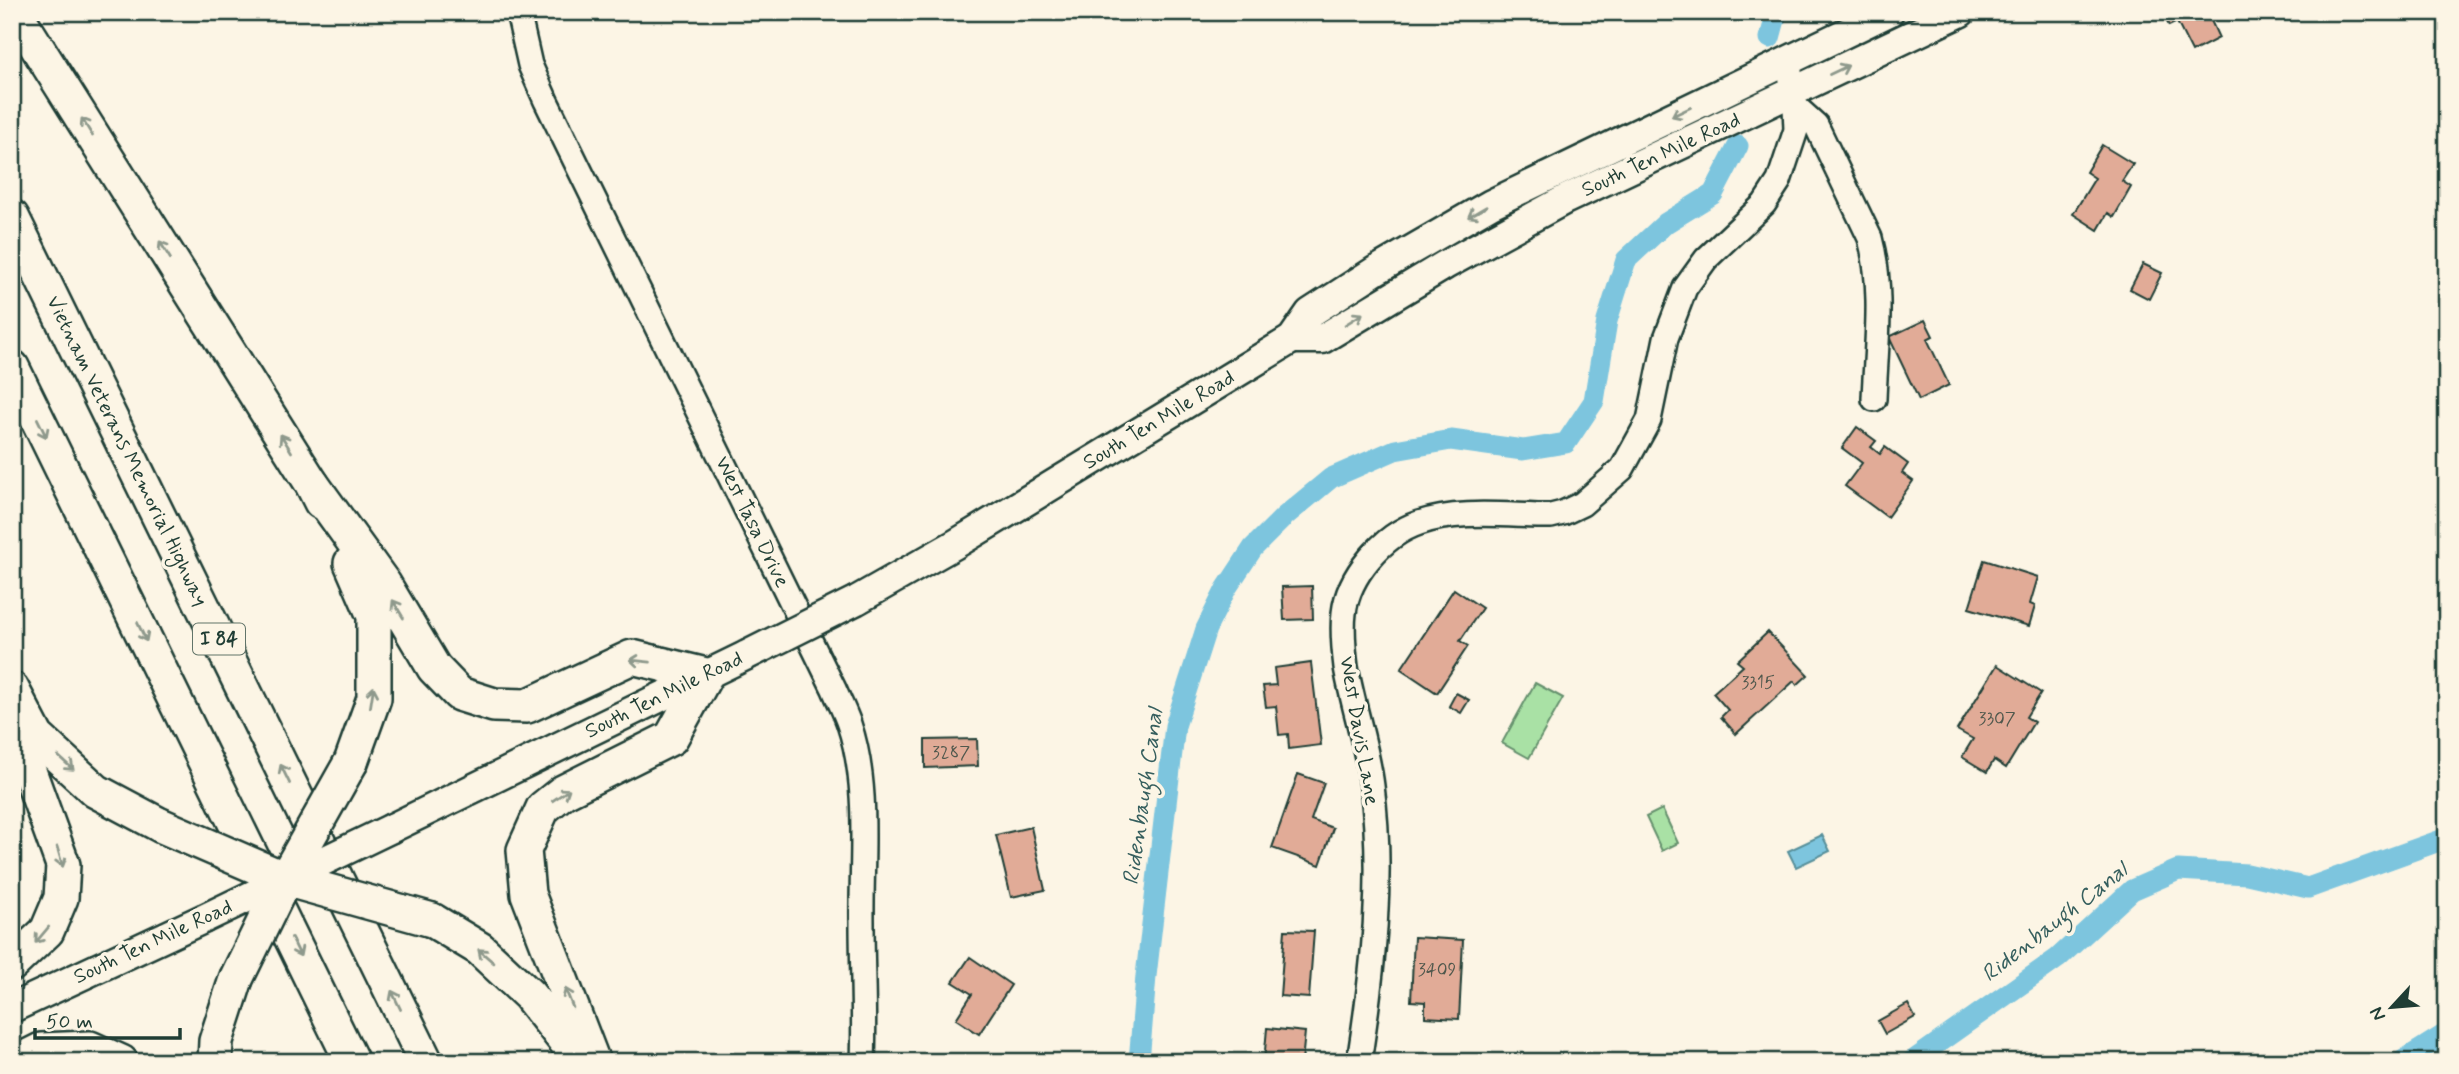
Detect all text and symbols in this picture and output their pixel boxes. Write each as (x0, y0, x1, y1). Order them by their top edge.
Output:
one-way arrow (1828, 63, 1849, 76)
street label: South Ten Mile Road (1577, 106, 1745, 204)
one-way arrow (1671, 106, 1692, 119)
one-way arrow (79, 117, 93, 137)
one-way arrow (1467, 205, 1487, 219)
one-way arrow (157, 241, 171, 261)
street label: Vietnam Veterans Memorial Highway (39, 291, 215, 611)
one-way arrow (1344, 312, 1364, 326)
street label: South Ten Mile Road (1078, 364, 1240, 476)
one-way arrow (36, 417, 50, 438)
one-way arrow (278, 433, 292, 453)
street label: West Tasa Drive (708, 452, 796, 592)
one-way arrow (391, 599, 405, 619)
one-way arrow (136, 621, 150, 642)
road number: I 84 (193, 624, 245, 654)
street label: South Ten Mile Road (580, 645, 748, 745)
one-way arrow (629, 654, 651, 667)
street label: West Davis Lane (1332, 654, 1386, 808)
house number: 3315 (1741, 671, 1775, 695)
one-way arrow (366, 687, 379, 709)
water label: Ridenbaugh Canal (1117, 704, 1174, 887)
house number: 3307 (1978, 707, 2016, 731)
house number: 3287 (932, 741, 970, 765)
one-way arrow (57, 755, 74, 772)
one-way arrow (278, 764, 291, 785)
one-way arrow (551, 788, 570, 802)
one-way arrow (54, 846, 67, 868)
water label: Ridenbaugh Canal (1976, 854, 2138, 991)
street label: South Ten Mile Road (69, 893, 237, 991)
one-way arrow (34, 926, 50, 944)
one-way arrow (290, 936, 303, 957)
one-way arrow (478, 948, 496, 964)
house number: 3409 (1418, 958, 1457, 982)
north arrow (2358, 972, 2428, 1042)
one-way arrow (562, 987, 575, 1009)
one-way arrow (388, 990, 402, 1011)
scale bar (35, 997, 180, 1041)
text: N (2364, 1003, 2392, 1025)
text: 50 m (46, 1008, 93, 1036)

